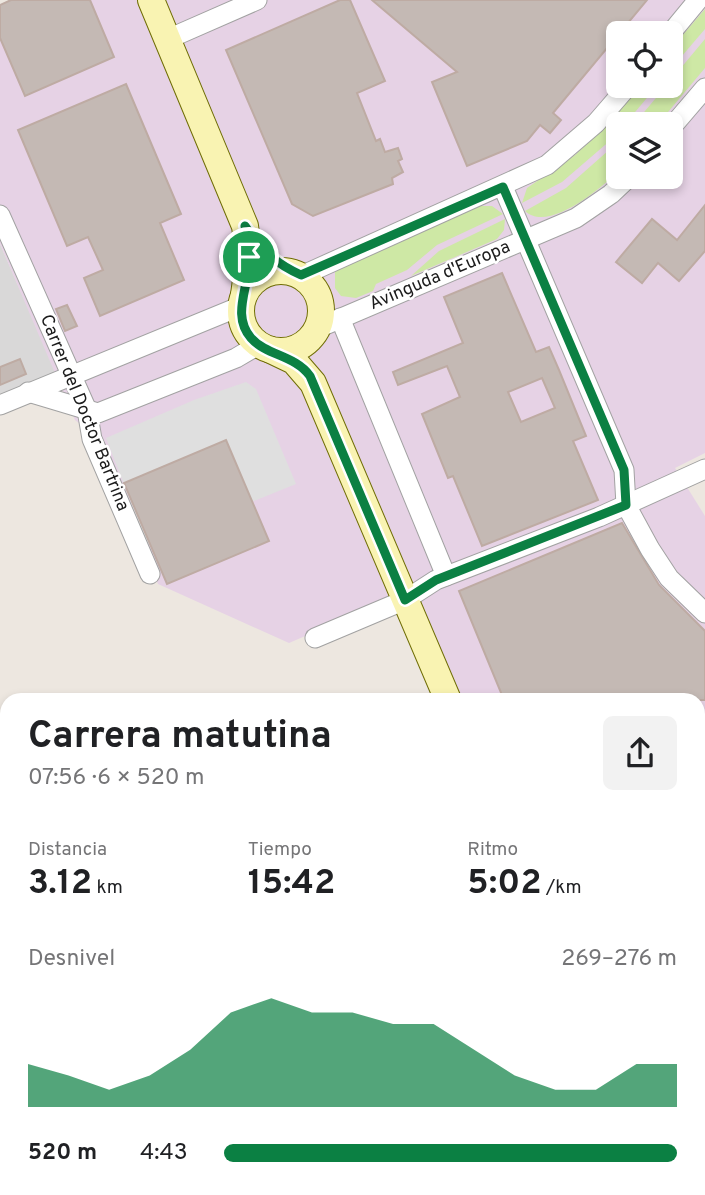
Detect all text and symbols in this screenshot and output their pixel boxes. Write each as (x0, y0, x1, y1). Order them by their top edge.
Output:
map controls (606, 21, 683, 189)
button: locate (606, 21, 683, 98)
button: layers (606, 112, 683, 189)
pin (219, 227, 279, 287)
street label: Avinguda d'Europa (366, 236, 514, 316)
icon: arrive (230, 238, 268, 276)
street label: Carrer del Doctor Bartrina (34, 311, 134, 515)
text: Carrera matutina (28, 713, 332, 762)
button: share (603, 716, 677, 790)
text: 07:56 · 6 × 520 m (28, 764, 204, 793)
text: Distancia (28, 838, 107, 862)
text: Tiempo (248, 838, 312, 862)
text: Ritmo (467, 838, 518, 862)
text: 3.12 (28, 862, 92, 906)
text: 15:42 (248, 862, 335, 906)
text: 5:02 (467, 862, 542, 906)
text: km (92, 876, 123, 900)
text: /km (542, 876, 582, 900)
text: Desnivel (28, 945, 115, 974)
text: 269–276 m (561, 945, 677, 974)
text: 520 m (28, 1139, 97, 1168)
text: 4:43 (140, 1139, 188, 1168)

